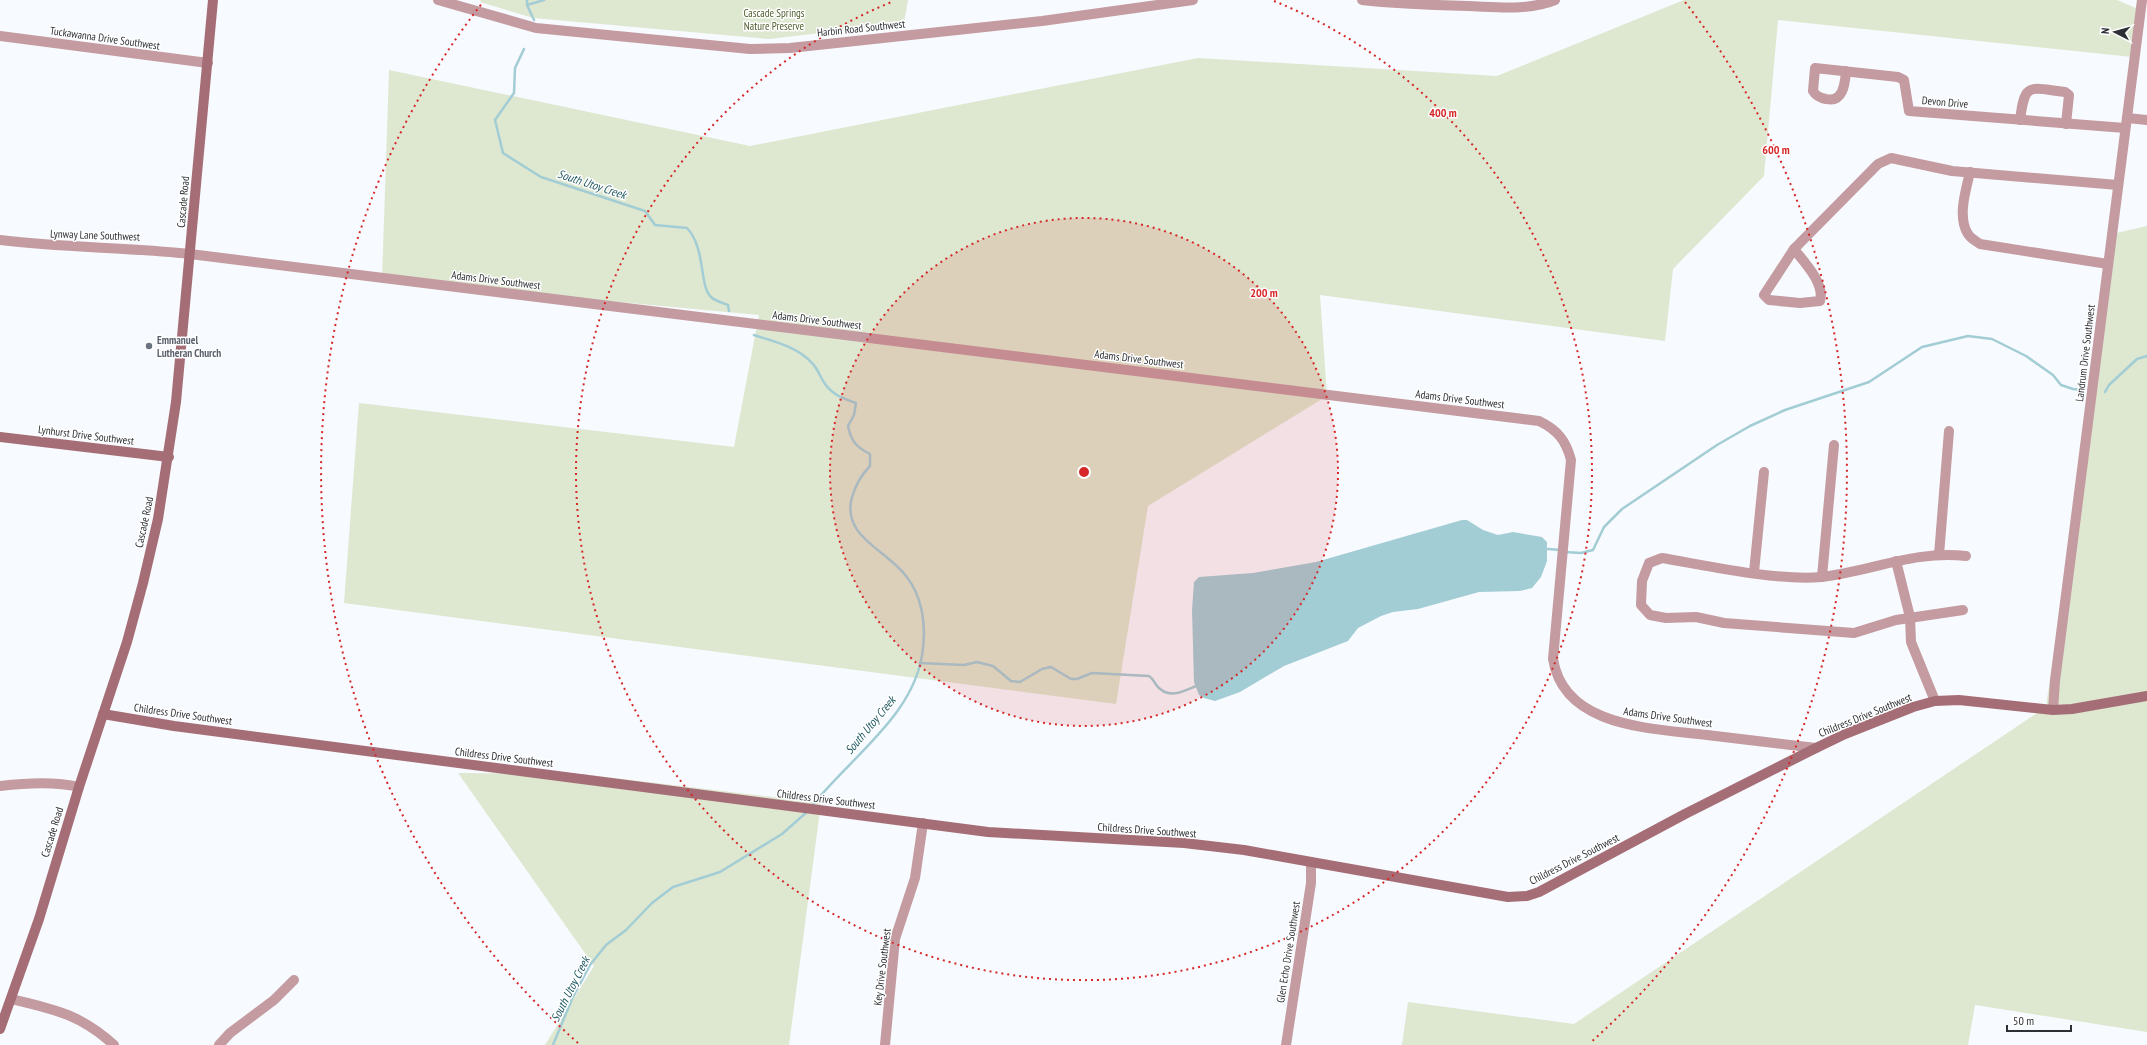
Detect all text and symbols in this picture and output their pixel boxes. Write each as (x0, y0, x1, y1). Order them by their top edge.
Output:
park label: Cascade Springs Nature Preserve (743, 6, 805, 33)
north arrow (2095, 12, 2135, 52)
street label: Harbin Road Southwest (816, 16, 906, 40)
street label: Tuckawanna Drive Southwest (49, 23, 161, 53)
text: N (2098, 27, 2112, 35)
street label: Devon Drive (1921, 93, 1969, 111)
text: 400 m (1429, 105, 1457, 120)
text: 600 m (1762, 142, 1790, 157)
water label: South Utoy Creek (556, 166, 629, 203)
street label: Cascade Road (174, 175, 192, 228)
street label: Lynway Lane Southwest (50, 226, 140, 244)
street label: Adams Drive Southwest (451, 268, 541, 292)
text: 200 m (1250, 285, 1278, 300)
street label: Landrum Drive Southwest (2072, 304, 2098, 402)
street label: Adams Drive Southwest (772, 308, 862, 332)
place label: Emmanuel Lutheran Church (157, 333, 221, 360)
marker: Emmanuel Lutheran Church (144, 341, 154, 351)
street label: Adams Drive Southwest (1094, 347, 1184, 371)
street label: Adams Drive Southwest (1415, 387, 1505, 411)
street label: Lynhurst Drive Southwest (37, 422, 135, 448)
centre of rings (1077, 465, 1091, 479)
street label: Cascade Road (132, 495, 156, 549)
street label: Childress Drive Southwest (1816, 690, 1914, 740)
water label: South Utoy Creek (841, 692, 899, 757)
street label: Childress Drive Southwest (133, 700, 233, 728)
street label: Adams Drive Southwest (1623, 704, 1713, 730)
street label: Childress Drive Southwest (454, 744, 554, 770)
street label: Childress Drive Southwest (776, 786, 876, 812)
street label: Cascade Road (38, 805, 66, 859)
street label: Childress Drive Southwest (1097, 820, 1197, 840)
street label: Childress Drive Southwest (1527, 830, 1621, 888)
street label: Glen Echo Drive Southwest (1273, 900, 1303, 1004)
street label: Key Drive Southwest (870, 928, 894, 1006)
water label: South Utoy Creek (547, 953, 593, 1024)
scale bar (2007, 1007, 2071, 1033)
text: 50 m (2013, 1013, 2034, 1028)

